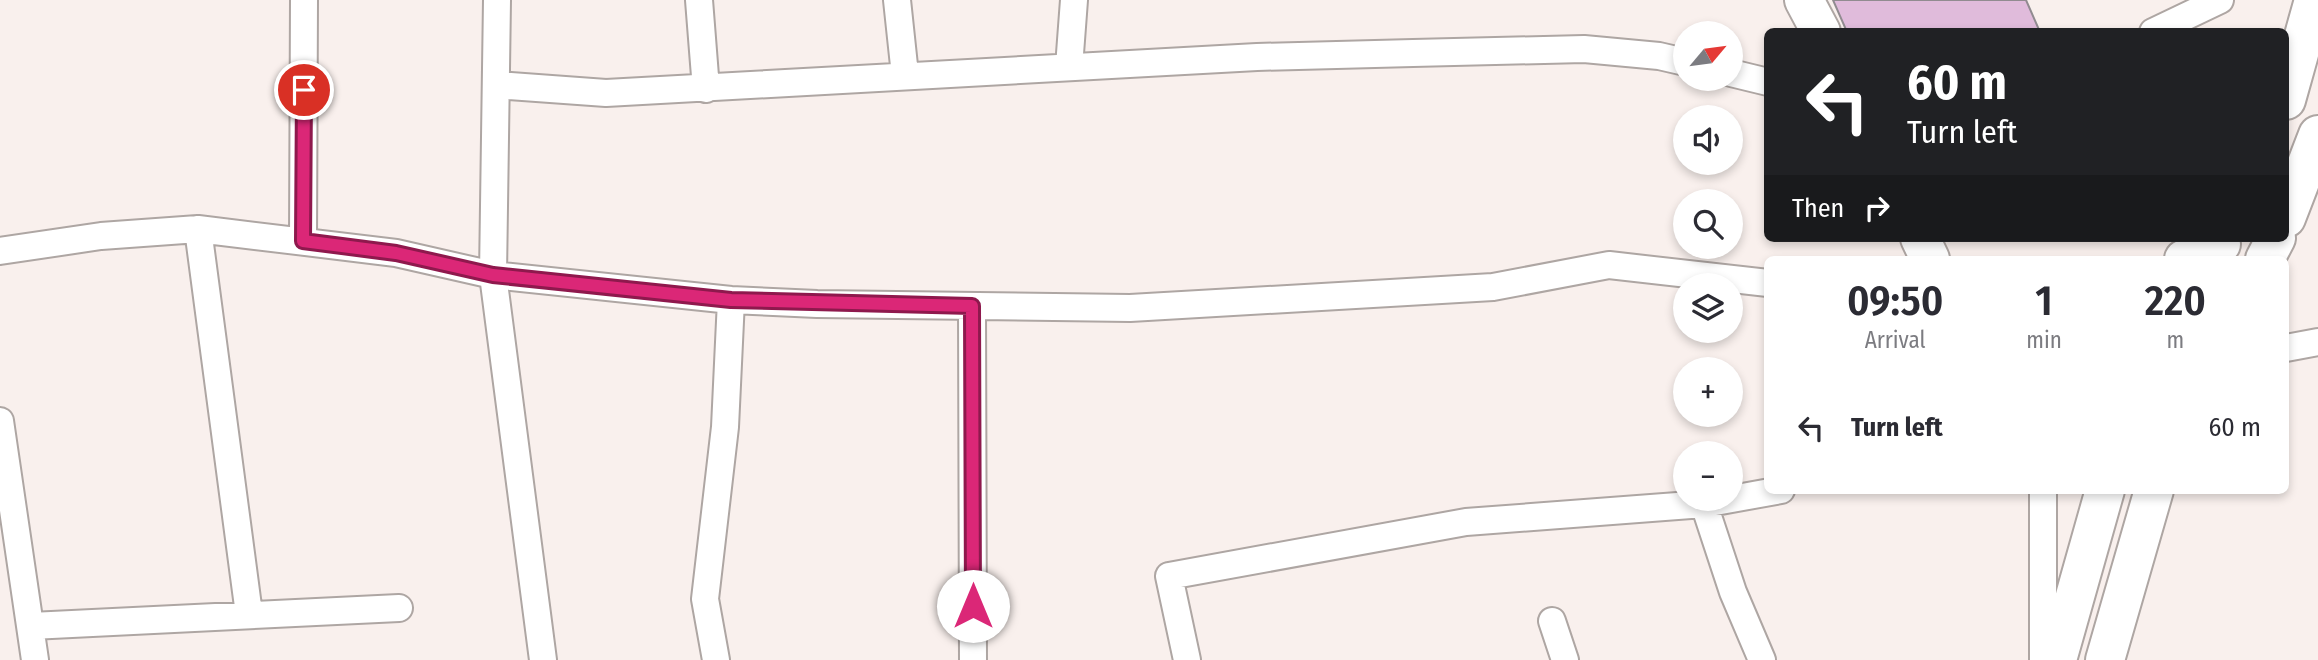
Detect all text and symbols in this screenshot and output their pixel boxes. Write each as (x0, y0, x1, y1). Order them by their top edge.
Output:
north arrow (1673, 21, 1743, 91)
map controls (1673, 21, 1743, 511)
text: 60 m (1907, 53, 2007, 112)
icon: left (1792, 56, 1883, 147)
pin (274, 60, 334, 120)
icon: arrive (285, 71, 323, 109)
button: sound (1673, 105, 1743, 175)
text: Turn left (1907, 113, 2017, 151)
button: search (1673, 189, 1743, 259)
icon: right (1858, 189, 1896, 227)
text: Then (1792, 193, 1844, 224)
button: layers (1673, 273, 1743, 343)
text: 09:50 (1847, 276, 1943, 326)
text: 1 (2035, 276, 2053, 326)
text: 220 (2145, 276, 2206, 326)
text: Arrival (1865, 326, 1926, 354)
text: min (2026, 326, 2062, 354)
text: m (2167, 326, 2184, 354)
button: + (1673, 357, 1743, 427)
icon: left (1792, 409, 1830, 447)
text: Turn left (1851, 412, 1943, 443)
text: 60 m (2208, 412, 2261, 443)
button: − (1673, 441, 1743, 511)
position arrow (936, 569, 1010, 643)

